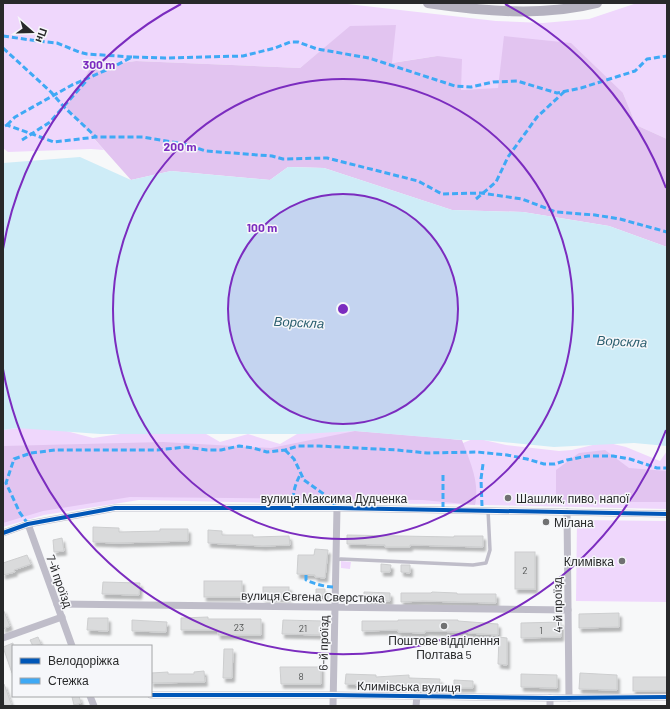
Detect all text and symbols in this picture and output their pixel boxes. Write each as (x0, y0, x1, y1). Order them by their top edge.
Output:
north arrow (12, 12, 52, 52)
text: Пн (33, 27, 50, 45)
text: 300 m (83, 57, 115, 71)
text: 200 m (164, 139, 196, 153)
text: 100 m (247, 220, 277, 234)
centre of rings (336, 302, 350, 316)
water label: Ворскла (273, 313, 325, 331)
water label: Ворскла (596, 332, 648, 350)
street label: вулиця Максима Дудченка (261, 491, 407, 506)
place label: Шашлик, пиво, напої (516, 491, 630, 505)
marker: Шашлик, пиво, напої (503, 493, 513, 503)
place label: Мілана (554, 515, 594, 529)
marker: Мілана (541, 517, 551, 527)
street label: 7-й проїзд (43, 553, 76, 610)
place label: Климівка (564, 554, 614, 568)
marker: Климівка (617, 556, 627, 566)
house number: 2 (522, 564, 528, 576)
street label: 4-й проїзд (550, 577, 565, 633)
street label: вулиця Євгена Сверстюка (241, 588, 385, 605)
street label: 6-й проїзд (316, 615, 331, 671)
house number: 23 (234, 621, 244, 633)
marker: Поштове відділення Полтава 5 (439, 621, 449, 631)
house number: 21 (299, 622, 307, 634)
house number: 1 (539, 624, 543, 636)
place label: Поштове відділення Полтава 5 (388, 633, 500, 661)
legend (12, 645, 152, 697)
text: Велодоріжка (48, 653, 119, 668)
house number: 8 (298, 670, 304, 682)
text: Стежка (48, 673, 89, 687)
street label: Климівська вулиця (357, 678, 461, 695)

